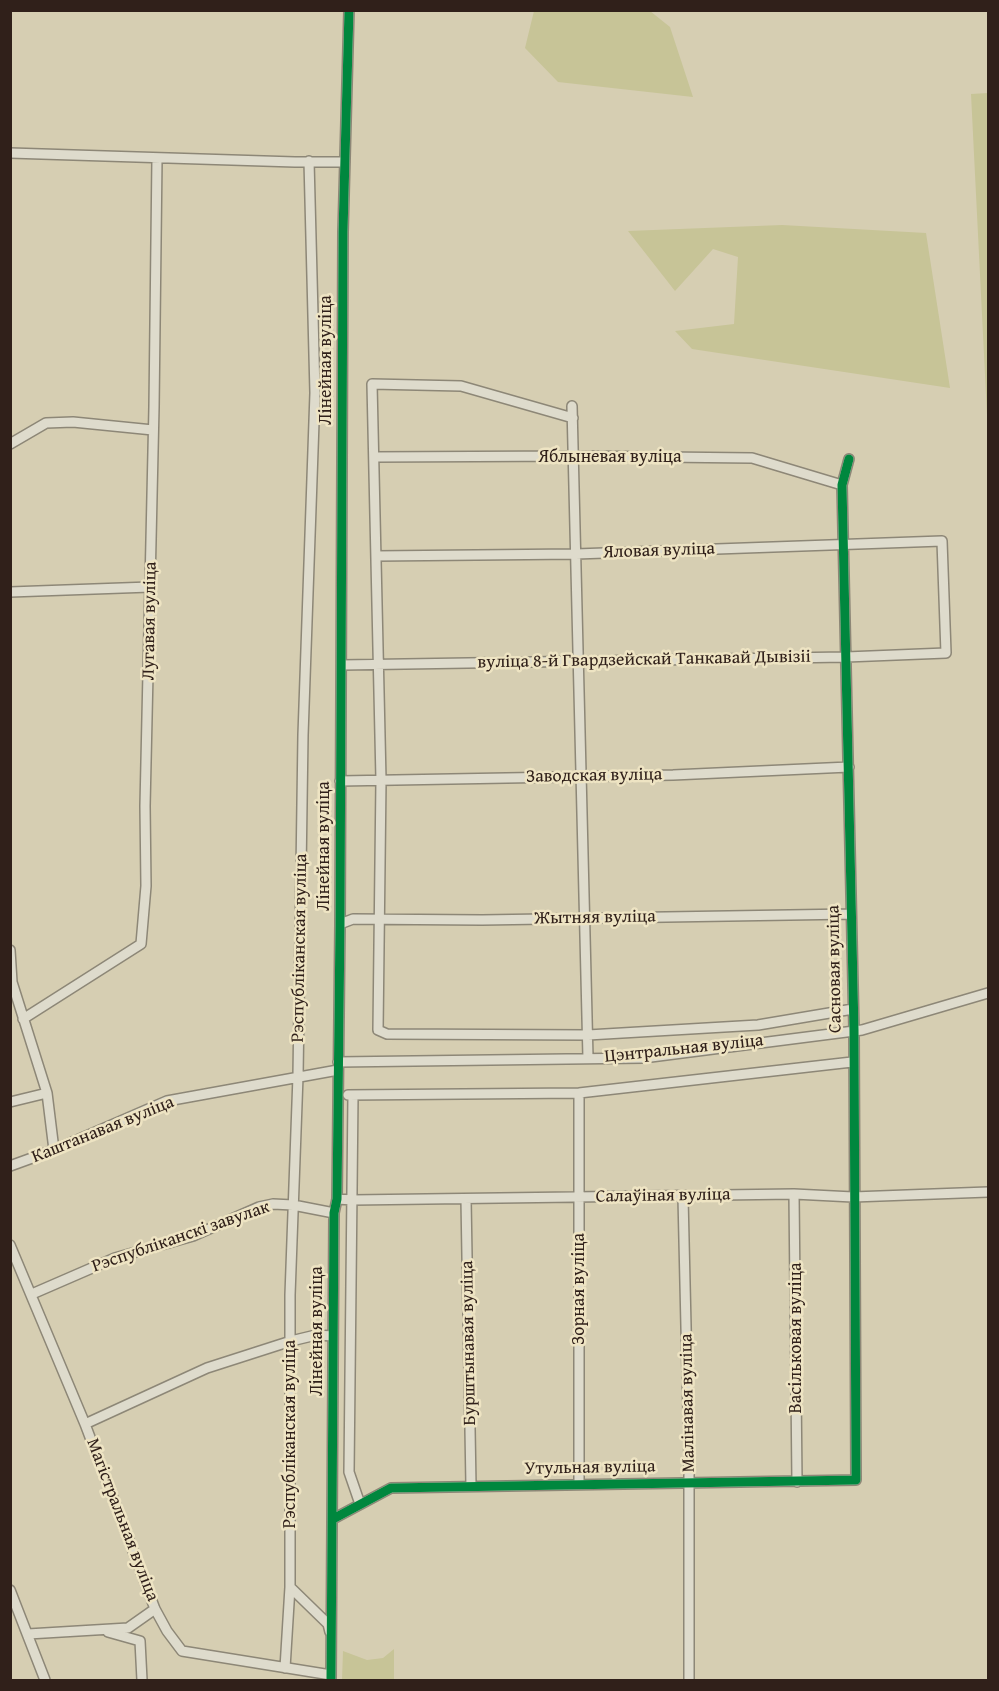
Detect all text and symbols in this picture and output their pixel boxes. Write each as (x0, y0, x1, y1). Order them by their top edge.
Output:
street label: Лінейная вуліца (315, 295, 337, 425)
street label: Яблыневая вуліца (538, 446, 682, 468)
street label: Яловая вуліца (603, 538, 715, 564)
street label: Лугавая вуліца (138, 561, 162, 681)
street label: вуліца 8-й Гвардзейскай Танкавай Дывізіі (477, 646, 811, 674)
street label: Заводская вуліца (526, 764, 662, 788)
street label: Лінейная вуліца (313, 781, 335, 911)
street label: Рэспубліканская вуліца (288, 853, 312, 1043)
street label: Сасновая вуліца (823, 905, 847, 1033)
street label: Жытняя вуліца (534, 906, 656, 930)
street label: Цэнтральная вуліца (603, 1030, 765, 1068)
street label: Каштанавая вуліца (29, 1092, 177, 1168)
street label: Салаўіная вуліца (595, 1184, 731, 1208)
street label: Рэспубліканскі завулак (89, 1196, 273, 1278)
street label: Зорная вуліца (568, 1233, 590, 1345)
street label: Бурштынавая вуліца (457, 1260, 481, 1426)
street label: Васільковая вуліца (785, 1263, 807, 1413)
street label: Лінейная вуліца (306, 1266, 328, 1396)
street label: Малінавая вуліца (676, 1333, 700, 1473)
street label: Рэспубліканская вуліца (279, 1340, 301, 1528)
street label: Магістральная вуліца (81, 1436, 163, 1604)
street label: Утульная вуліца (524, 1456, 656, 1480)

